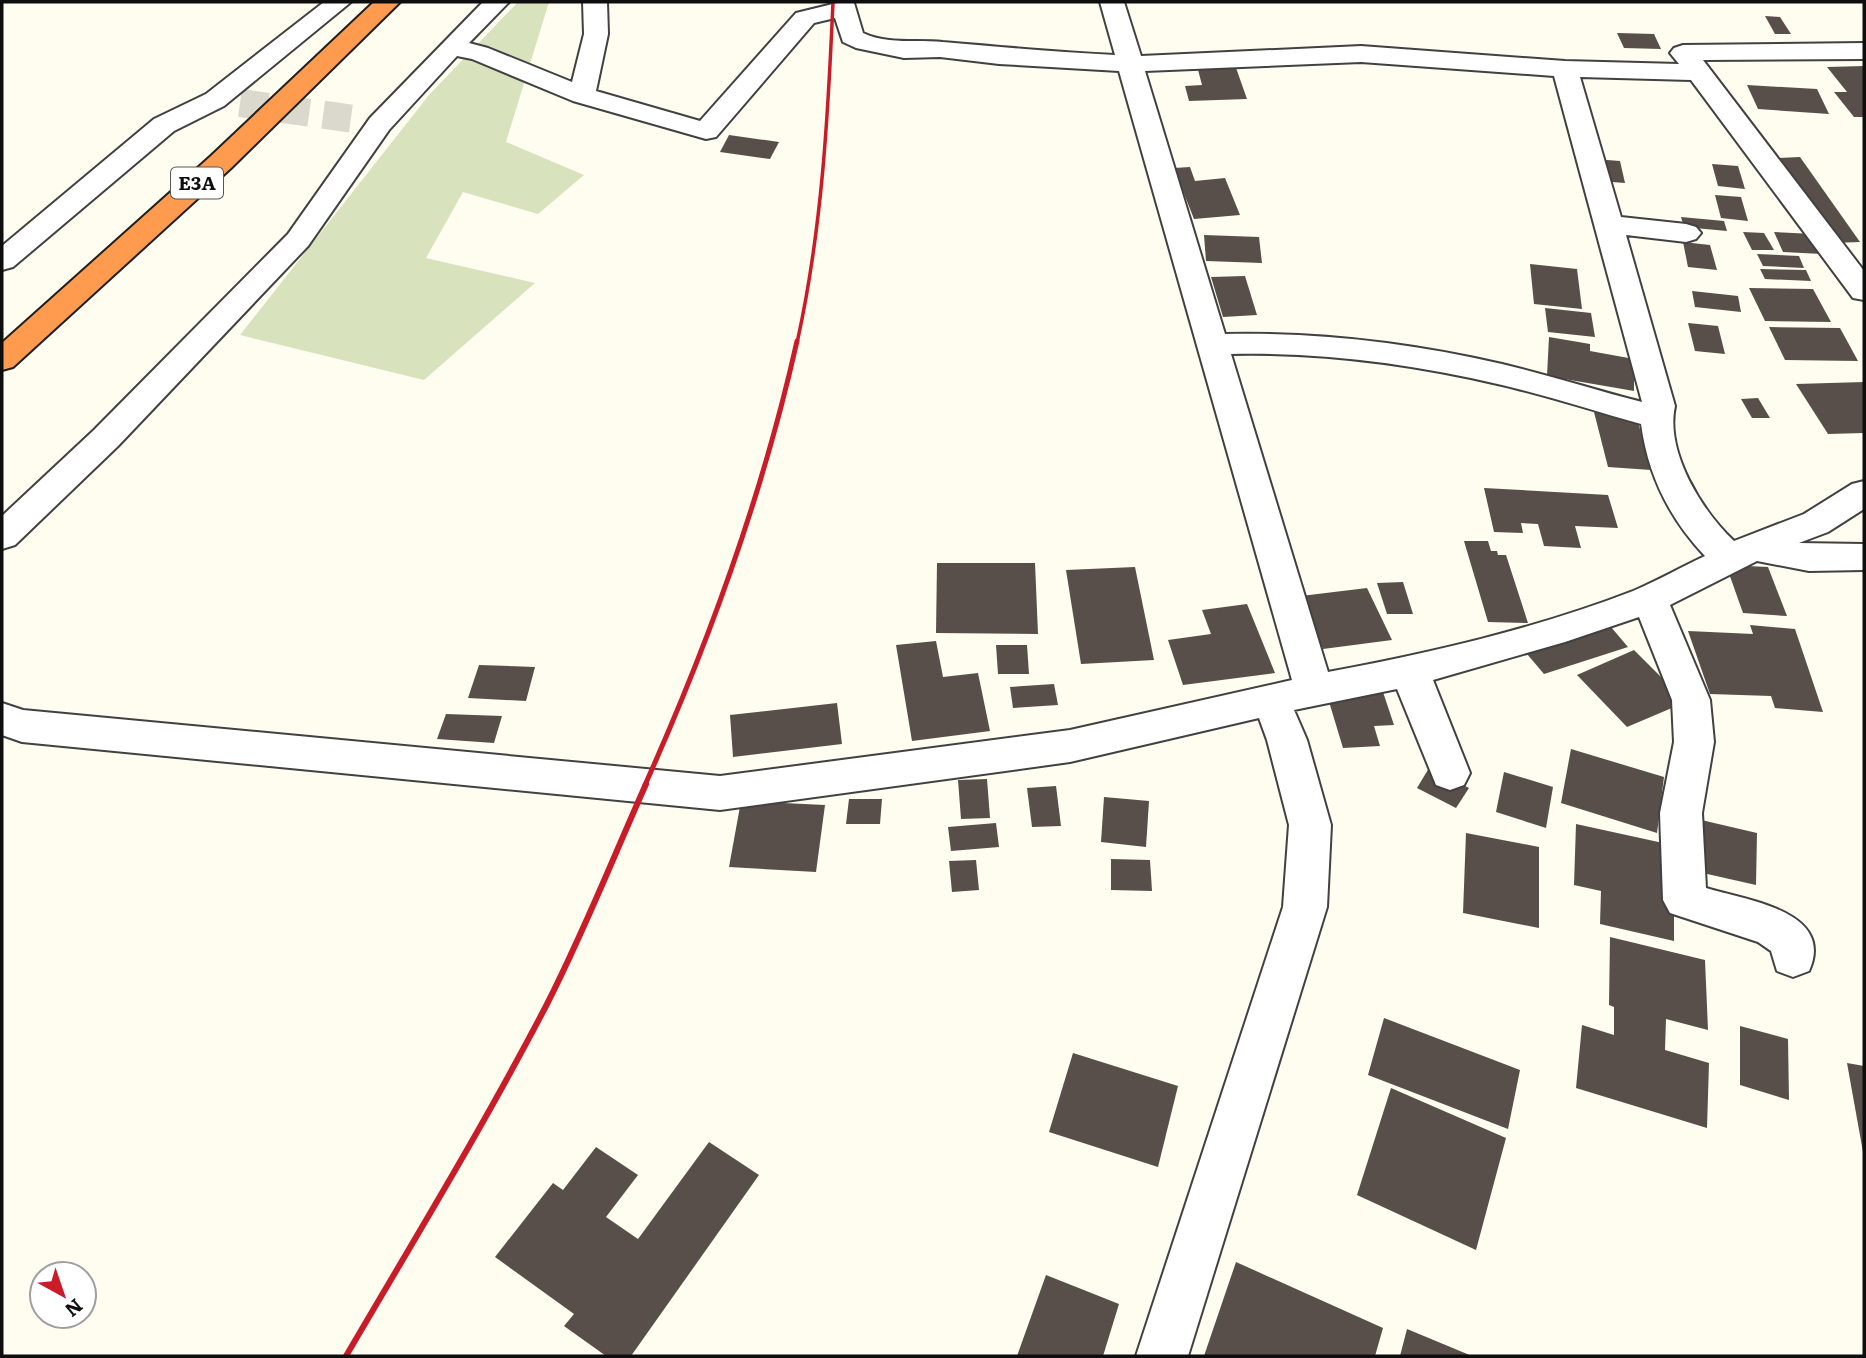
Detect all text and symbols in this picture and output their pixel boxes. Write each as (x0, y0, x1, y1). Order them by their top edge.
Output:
road number: E3A (171, 168, 223, 198)
north arrow (28, 1260, 98, 1330)
text: N (59, 1293, 90, 1325)

